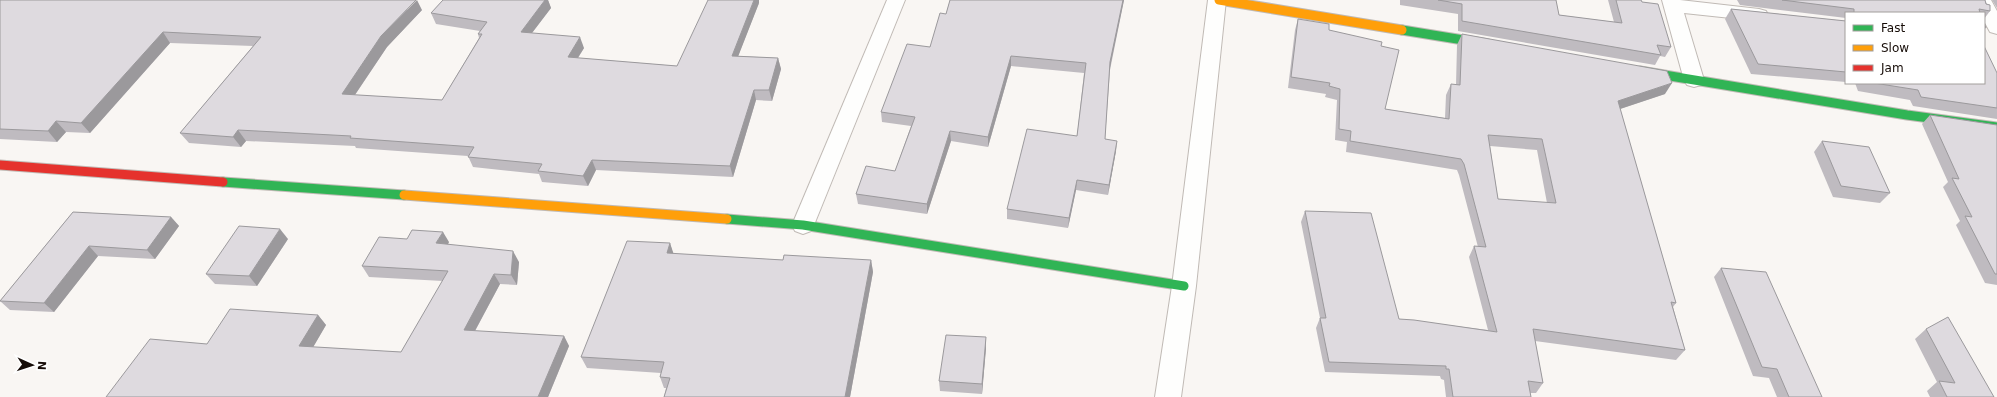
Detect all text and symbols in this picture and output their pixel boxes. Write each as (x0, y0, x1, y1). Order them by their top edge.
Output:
legend (1845, 12, 1985, 84)
text: Fast (1881, 21, 1905, 35)
text: Slow (1881, 41, 1909, 55)
text: Jam (1880, 61, 1904, 75)
north arrow (12, 345, 52, 385)
text: N (35, 361, 48, 370)

